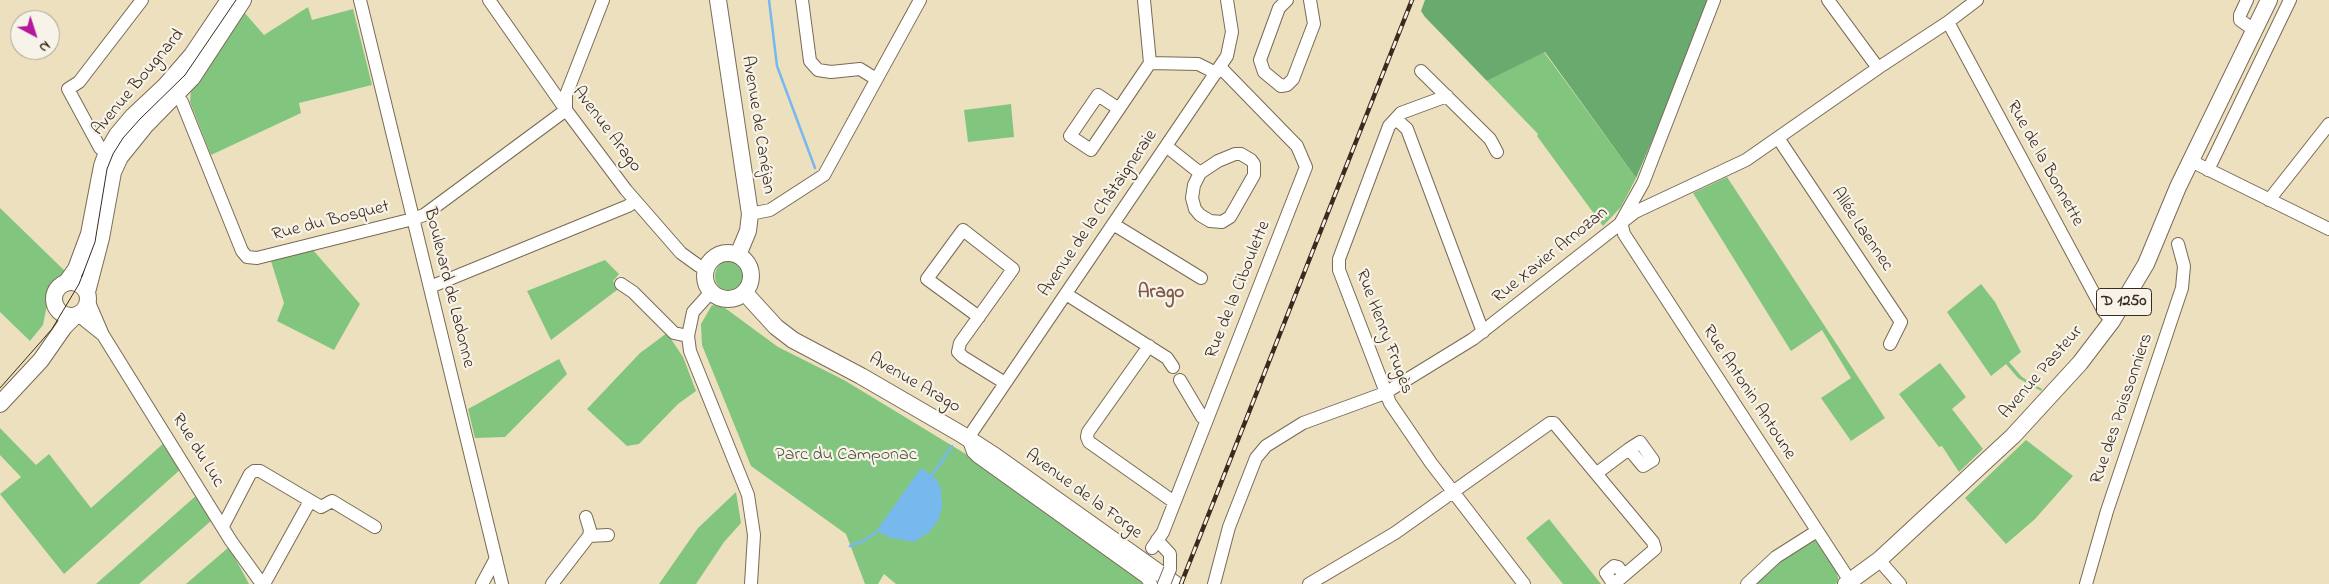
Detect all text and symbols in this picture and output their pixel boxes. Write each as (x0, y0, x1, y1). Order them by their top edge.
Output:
north arrow (10, 10, 60, 60)
street label: Avenue Bougnard (88, 25, 190, 141)
text: N (34, 35, 55, 57)
street label: Avenue de Canéjan (735, 54, 779, 196)
street label: Avenue Arago (567, 83, 645, 177)
street label: Rue de la Bonnette (2001, 97, 2087, 231)
street label: Avenue de la Châtaigneraie (1035, 126, 1163, 302)
street label: Allée Laennec (1825, 184, 1897, 276)
street label: Rue du Bosquet (270, 197, 392, 247)
street label: Rue Xavier Arnozan (1489, 203, 1613, 309)
street label: Boulevard de Ladonne (418, 206, 478, 370)
street label: Rue de la Ciboulette (1202, 218, 1276, 362)
street label: Rue Henry Frugès (1349, 267, 1417, 397)
district label: Arago (1138, 283, 1184, 305)
road number: D 1250 (2096, 288, 2152, 316)
street label: Rue Antonin Antoune (1696, 322, 1800, 464)
street label: Avenue Pasteur (1996, 322, 2088, 424)
street label: Rue des Poissonniers (2087, 331, 2159, 487)
street label: Avenue Arago (864, 349, 964, 419)
street label: Rue du Luc (166, 410, 228, 492)
park label: Parc du Camponac (775, 445, 917, 467)
street label: Avenue de la Forge (1020, 445, 1146, 545)

